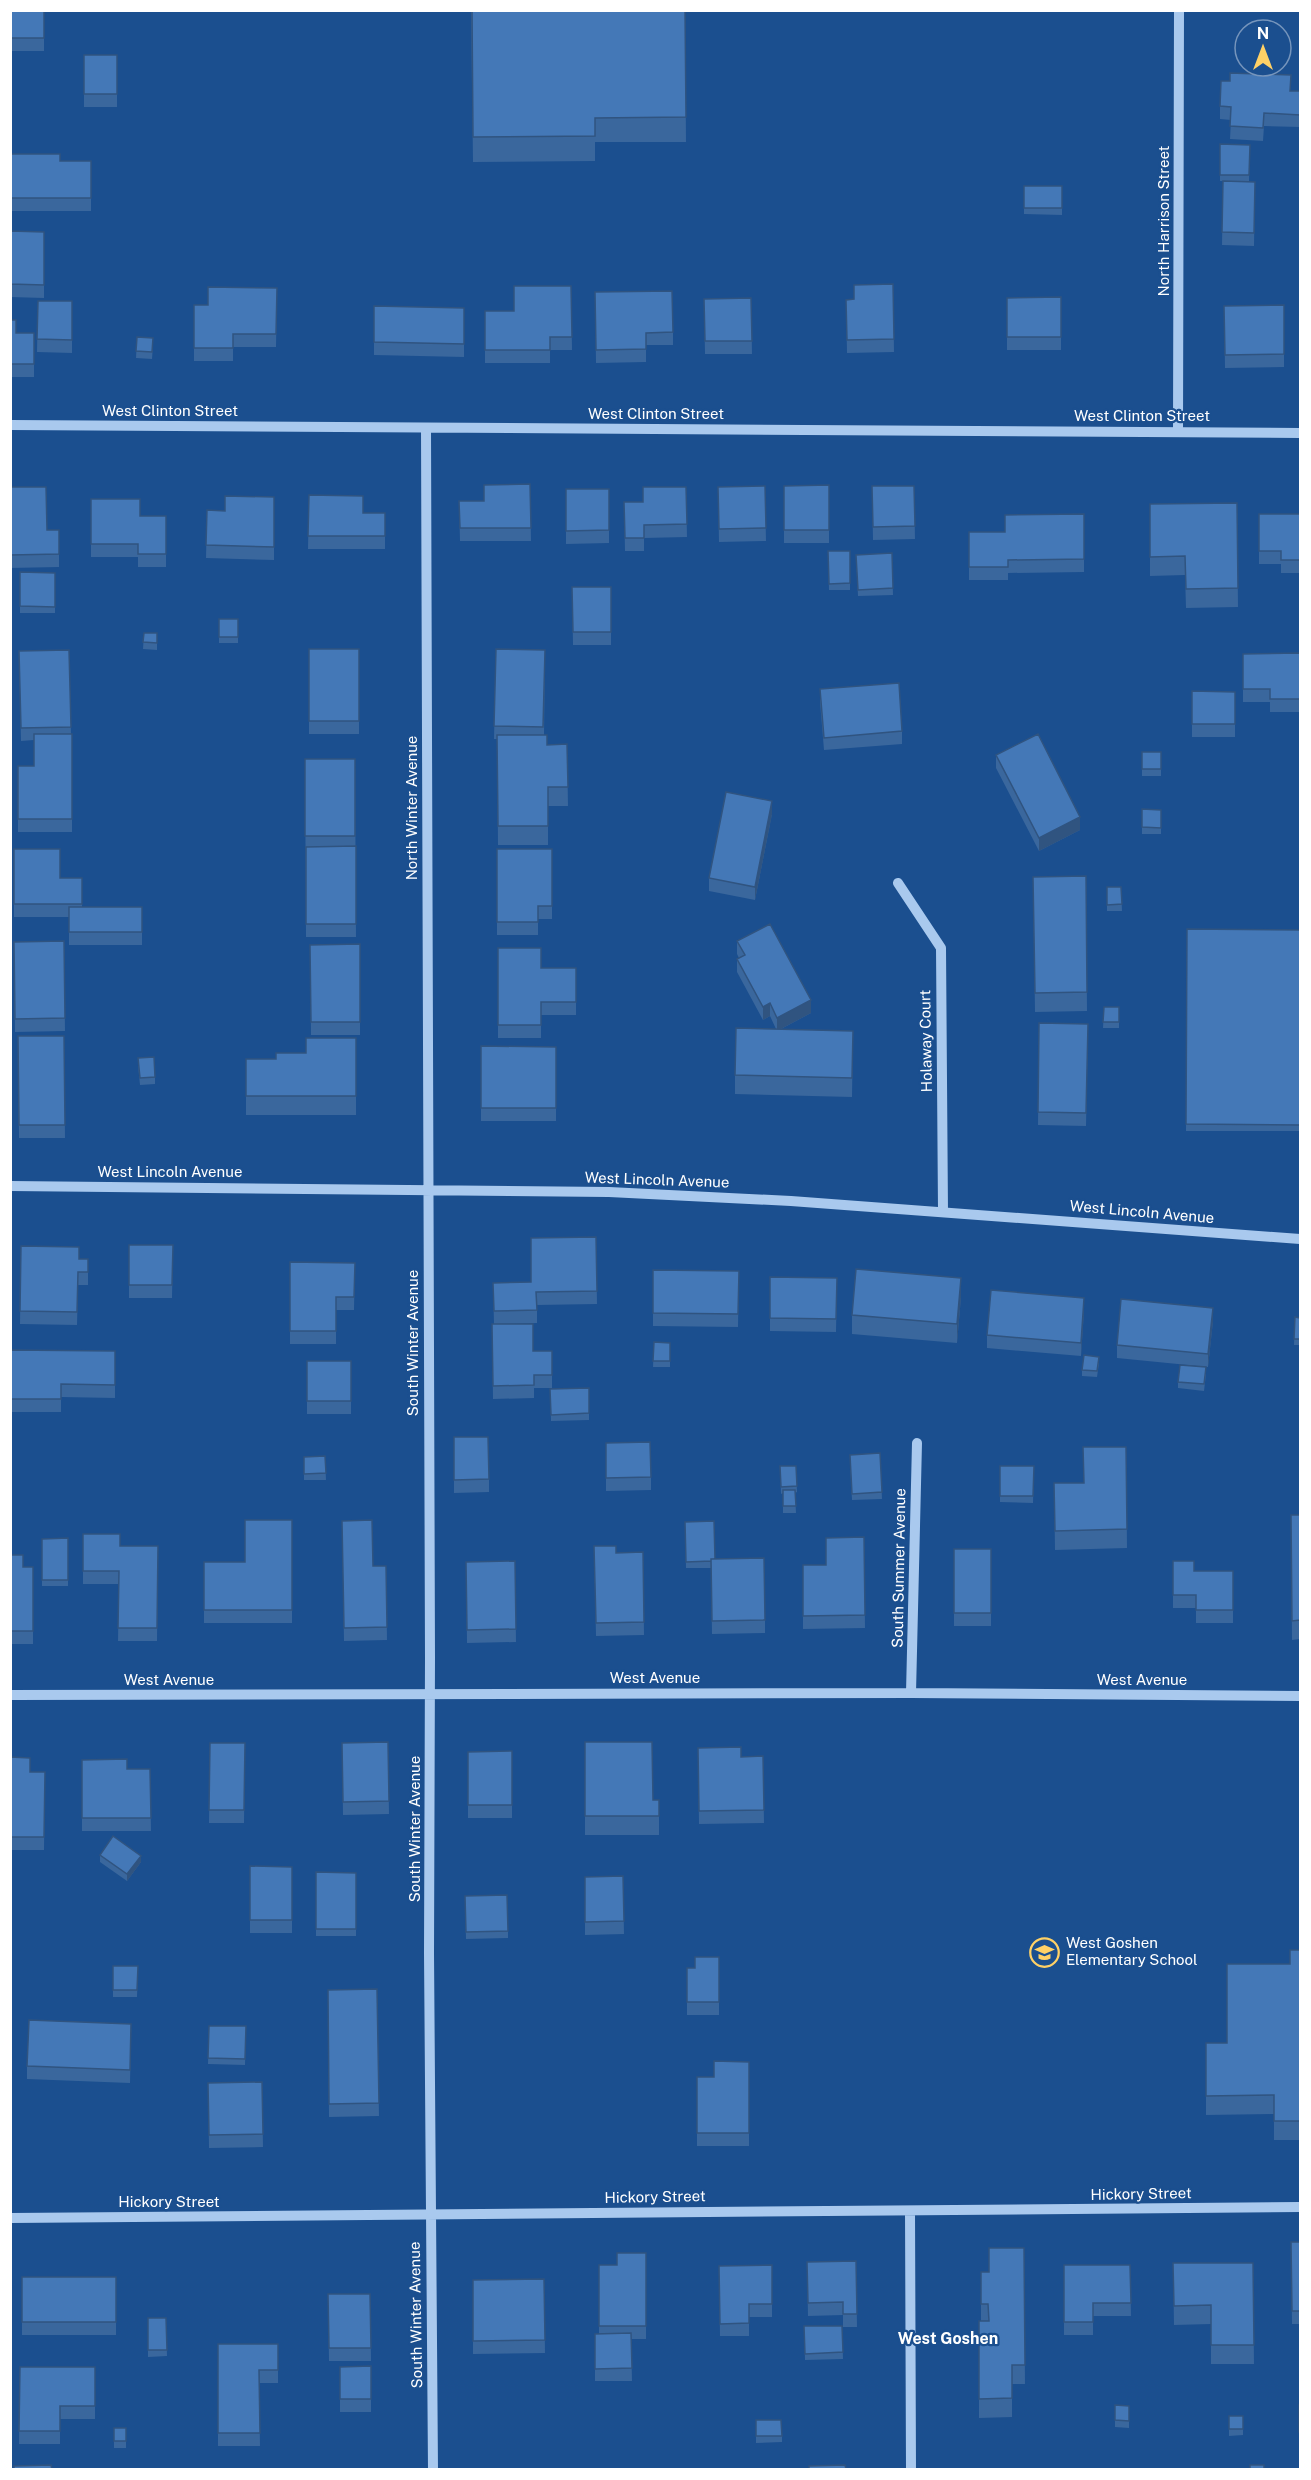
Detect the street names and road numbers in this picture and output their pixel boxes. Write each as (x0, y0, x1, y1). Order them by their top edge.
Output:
street label: North Harrison Street (1155, 145, 1172, 296)
street label: West Clinton Street (102, 402, 238, 419)
street label: West Clinton Street (588, 405, 724, 422)
street label: West Clinton Street (1074, 407, 1210, 424)
street label: North Winter Avenue (403, 736, 420, 880)
street label: Holaway Court (916, 989, 935, 1092)
street label: West Lincoln Avenue (98, 1163, 242, 1180)
street label: West Lincoln Avenue (584, 1168, 730, 1191)
street label: West Lincoln Avenue (1069, 1197, 1215, 1226)
street label: South Winter Avenue (404, 1270, 421, 1416)
street label: South Summer Avenue (889, 1488, 908, 1648)
street label: West Avenue (610, 1669, 700, 1686)
street label: West Avenue (124, 1671, 214, 1688)
street label: West Avenue (1097, 1671, 1187, 1688)
street label: South Winter Avenue (406, 1756, 423, 1902)
street label: Hickory Street (1090, 2184, 1192, 2203)
street label: Hickory Street (604, 2187, 706, 2206)
street label: Hickory Street (118, 2193, 220, 2210)
street label: South Winter Avenue (406, 2242, 425, 2388)

